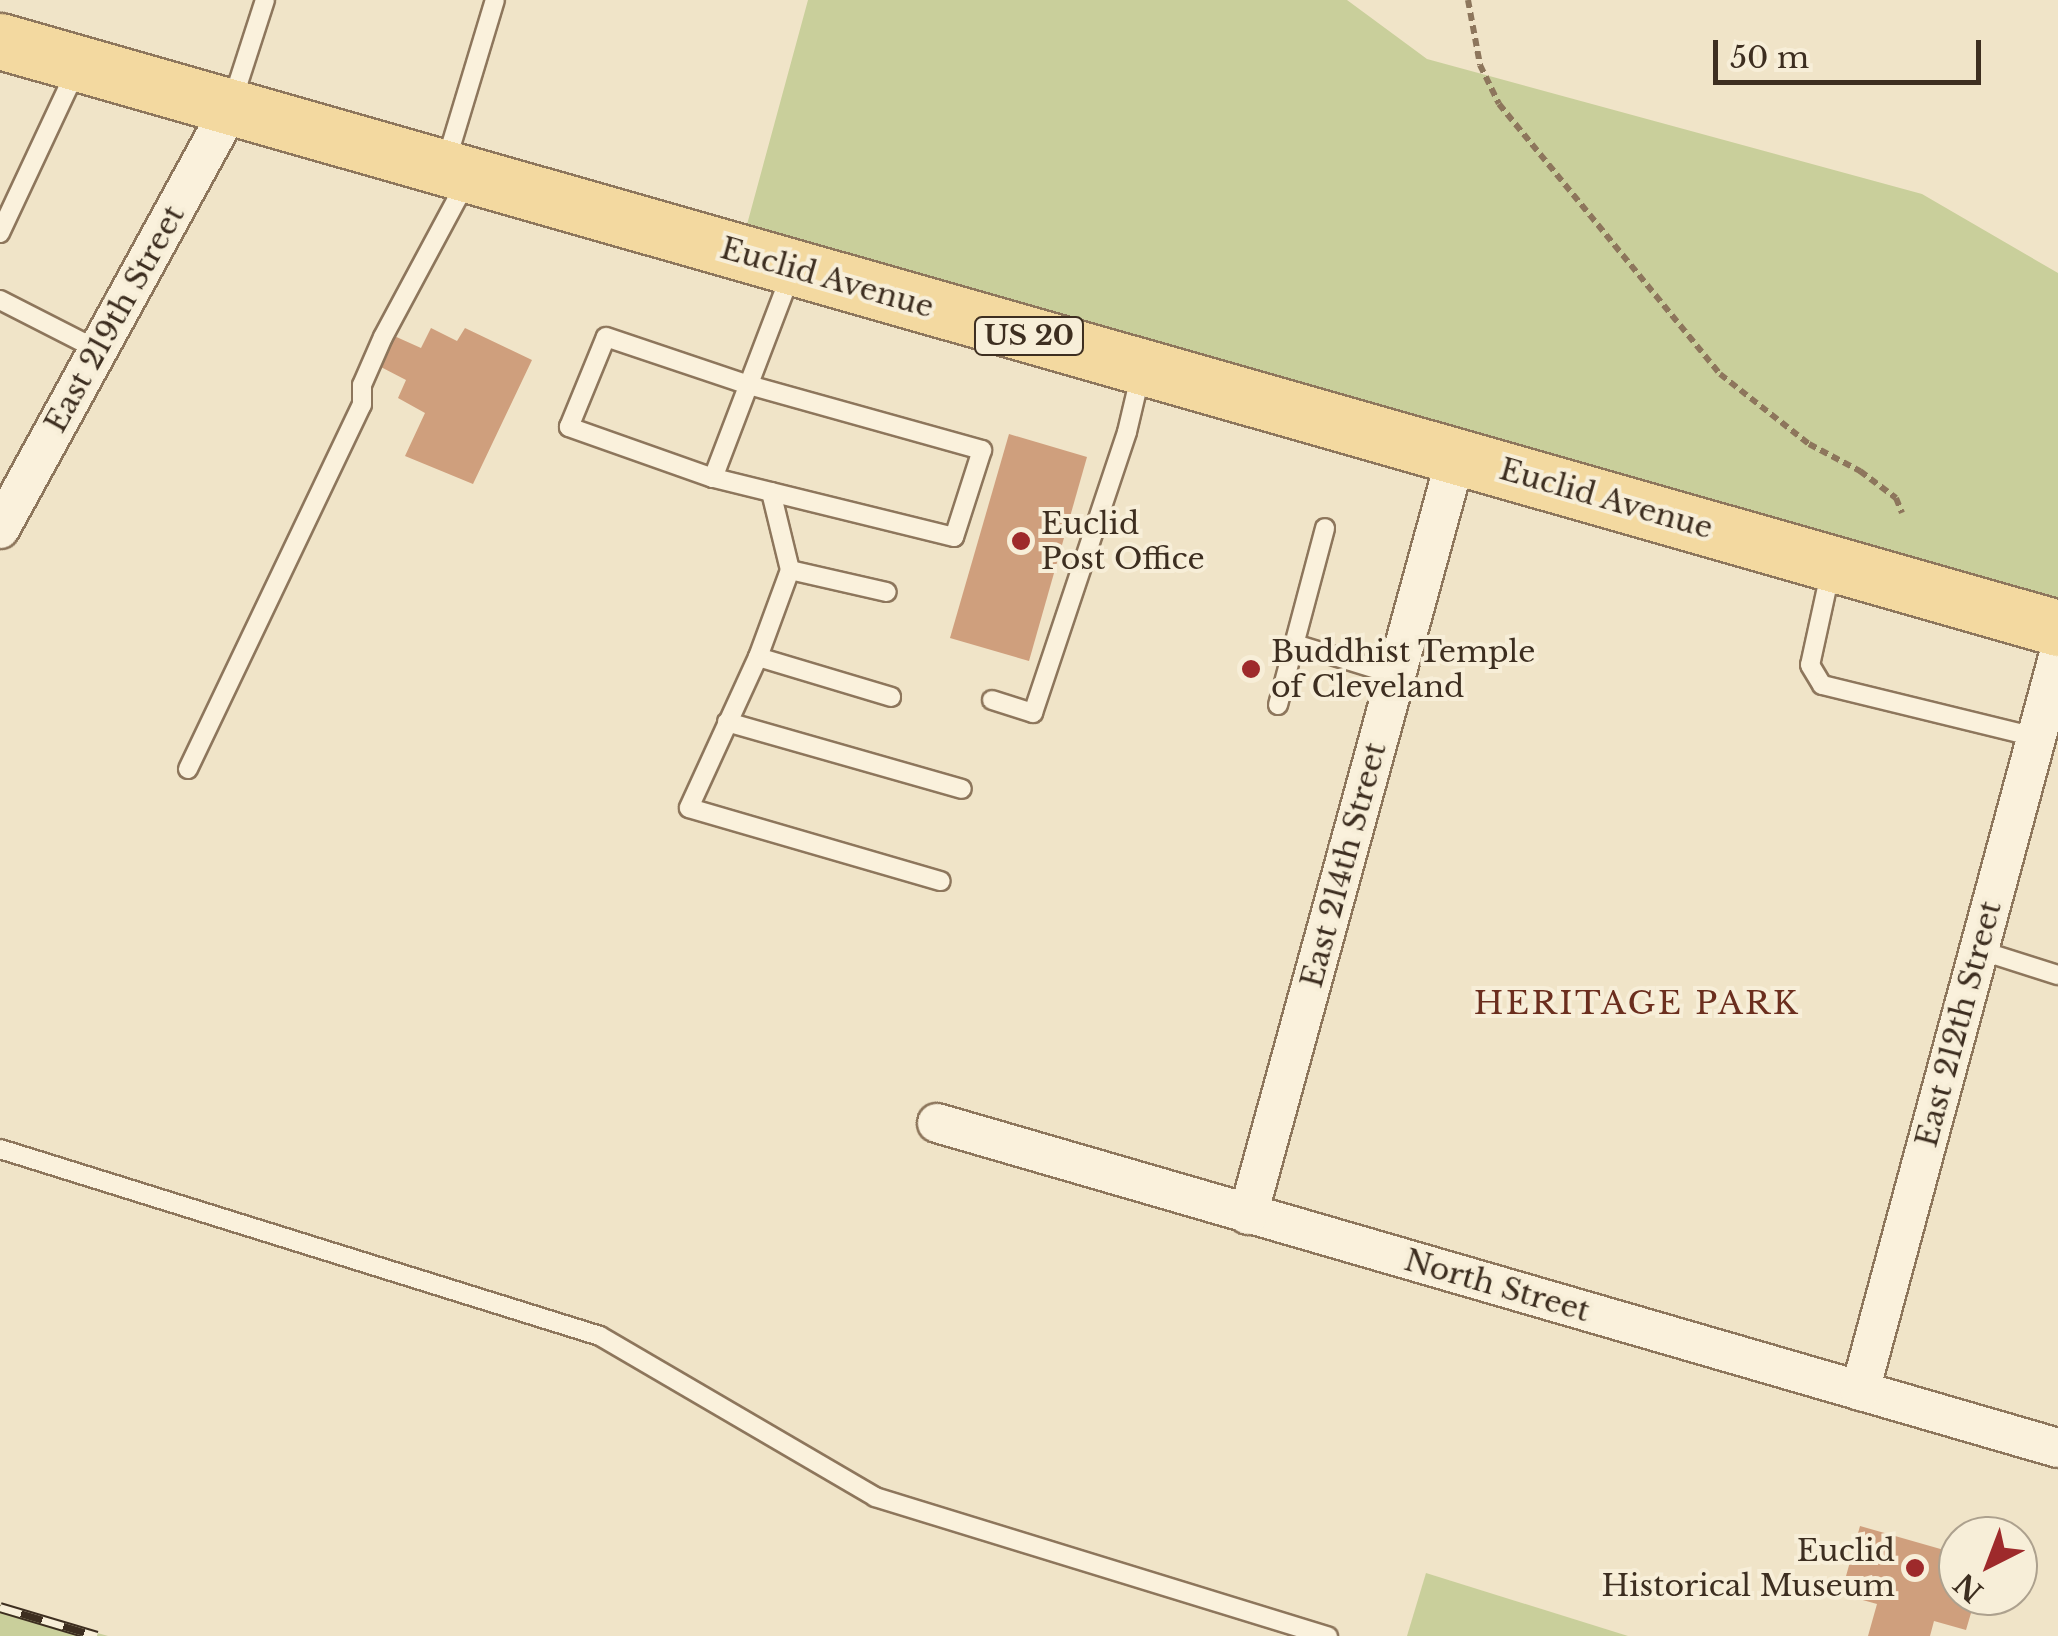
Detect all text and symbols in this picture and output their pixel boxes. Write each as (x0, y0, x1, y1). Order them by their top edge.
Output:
scale bar (1718, 20, 1986, 82)
text: 50 m (1730, 39, 1809, 76)
street label: East 219th Street (38, 199, 192, 439)
street label: Euclid Avenue (716, 230, 938, 326)
road number: US 20 (972, 313, 1086, 359)
street label: Euclid Avenue (1495, 451, 1717, 547)
place label: Euclid Post Office (1041, 506, 1205, 576)
marker: Euclid Post Office (1010, 530, 1032, 552)
place label: Buddhist Temple of Cleveland (1271, 634, 1536, 704)
marker: Buddhist Temple of Cleveland (1240, 658, 1262, 680)
street label: East 214th Street (1294, 739, 1394, 991)
street label: East 212th Street (1909, 897, 2009, 1151)
district label: HERITAGE PARK (1474, 984, 1800, 1022)
street label: North Street (1400, 1242, 1594, 1330)
north arrow (1938, 1516, 2038, 1616)
place label: Euclid Historical Museum (1602, 1533, 1895, 1604)
marker: Euclid Historical Museum (1904, 1557, 1926, 1579)
text: N (1947, 1565, 1990, 1609)

